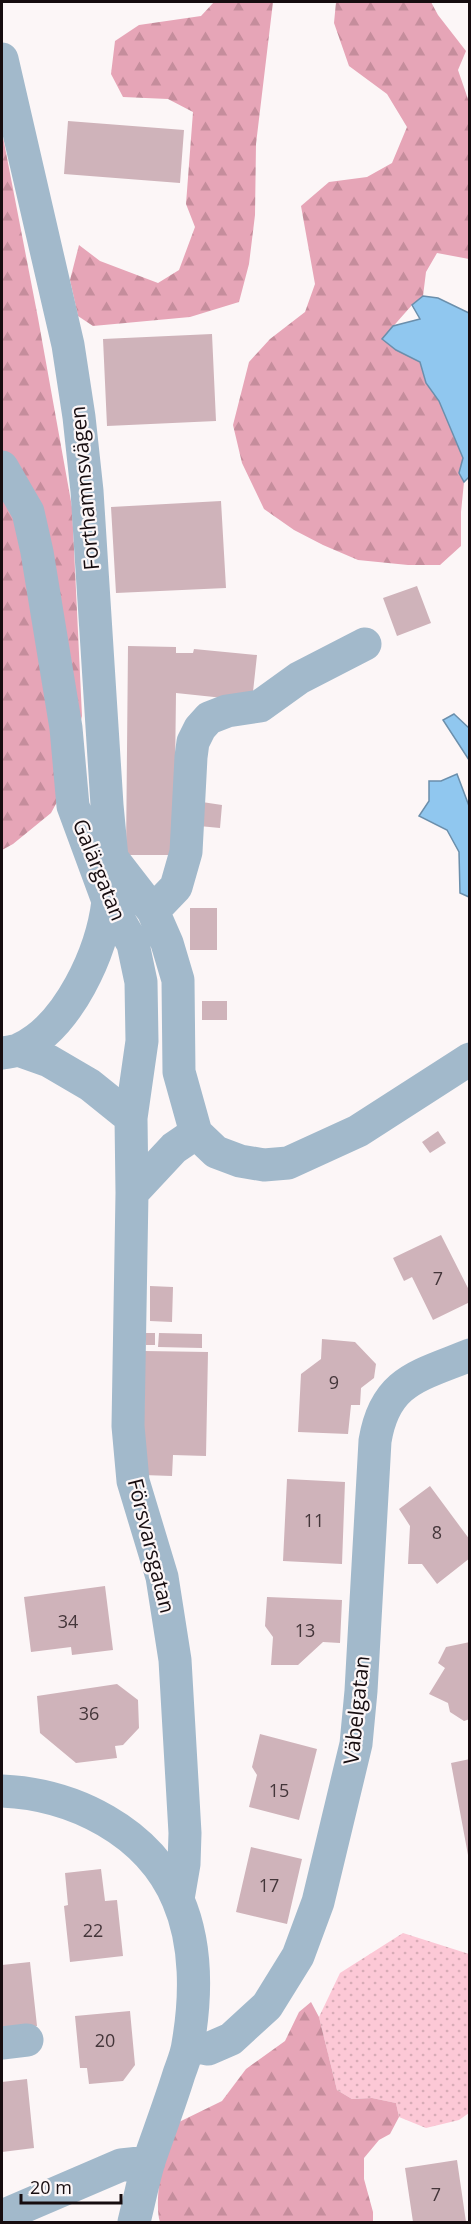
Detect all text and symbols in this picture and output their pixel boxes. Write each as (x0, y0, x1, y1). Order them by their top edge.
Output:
street label: Forthamnsvägen (63, 405, 105, 571)
street label: Galärgatan (67, 814, 133, 925)
house number: 7 (433, 1266, 443, 1290)
house number: 9 (329, 1370, 339, 1394)
street label: Försvarsgatan (122, 1475, 182, 1616)
house number: 11 (304, 1508, 324, 1532)
house number: 8 (432, 1520, 442, 1544)
house number: 34 (58, 1609, 78, 1633)
house number: 13 (295, 1618, 315, 1642)
street label: Väbelgatan (336, 1654, 376, 1766)
house number: 36 (79, 1701, 99, 1725)
house number: 15 (269, 1778, 289, 1802)
house number: 17 (259, 1873, 279, 1897)
house number: 22 (83, 1918, 103, 1942)
house number: 20 (95, 2028, 115, 2052)
scale bar (21, 2167, 122, 2205)
text: 20 m (30, 2175, 72, 2199)
house number: 7 (431, 2182, 441, 2206)

